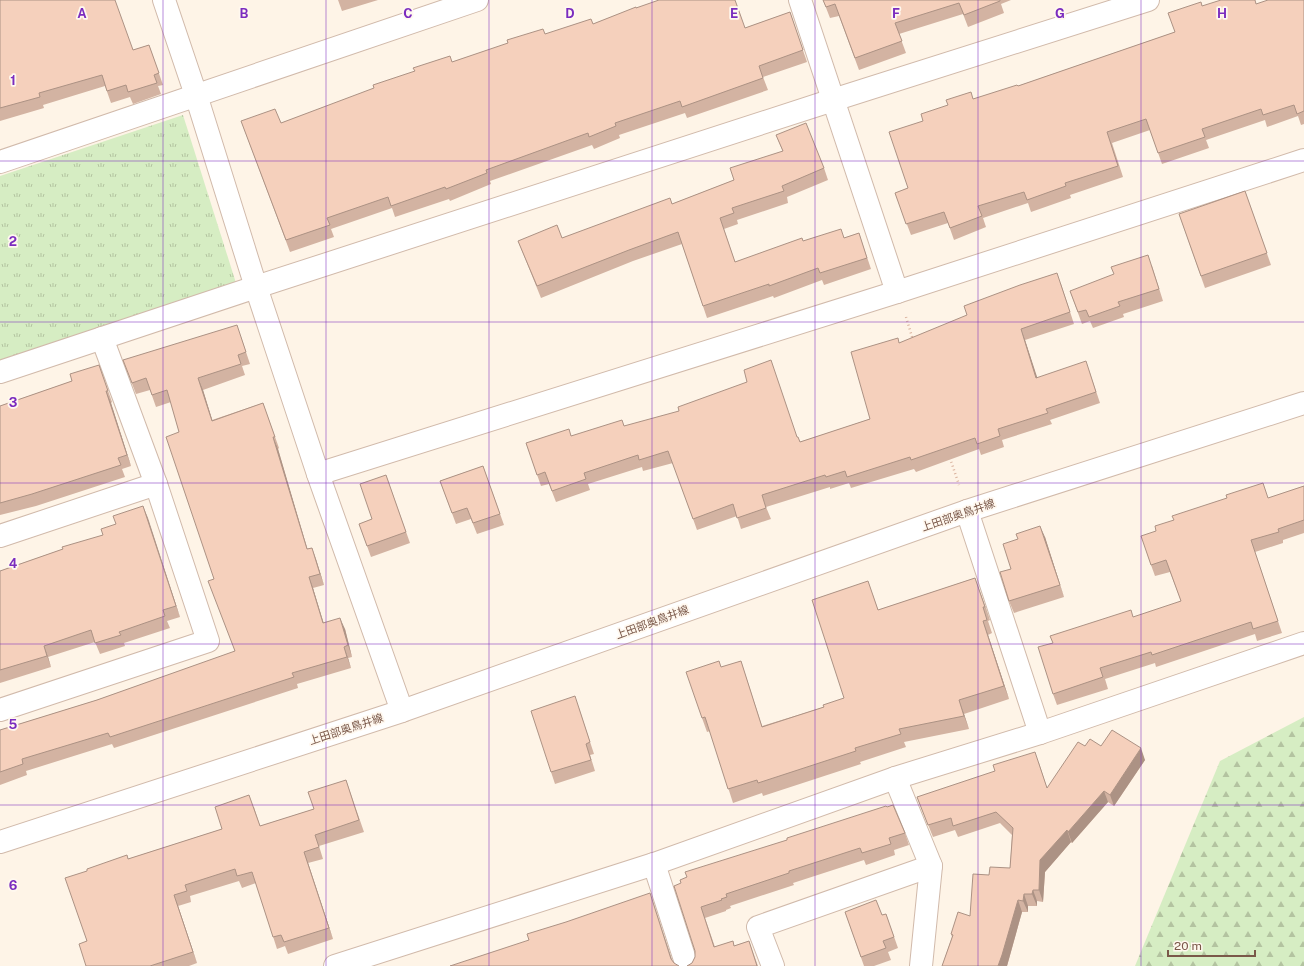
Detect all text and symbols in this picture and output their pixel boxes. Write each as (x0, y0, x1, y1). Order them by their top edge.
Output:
text: A (77, 6, 87, 21)
text: B (240, 6, 249, 21)
text: C (403, 6, 413, 21)
text: D (565, 6, 575, 21)
text: E (730, 6, 738, 21)
text: F (892, 6, 900, 21)
text: G (1055, 6, 1065, 21)
text: H (1217, 6, 1227, 21)
text: 1 (10, 73, 16, 88)
text: 2 (9, 234, 17, 249)
text: 3 (9, 395, 18, 410)
street label: 上田部奥鳥井線 (920, 497, 996, 533)
text: 4 (9, 556, 18, 571)
street label: 上田部奥鳥井線 (614, 603, 690, 641)
street label: 上田部奥鳥井線 (308, 711, 384, 747)
text: 5 (9, 717, 18, 732)
text: 6 (9, 878, 18, 893)
scale bar (1168, 932, 1255, 958)
text: 20 m (1174, 939, 1202, 953)

